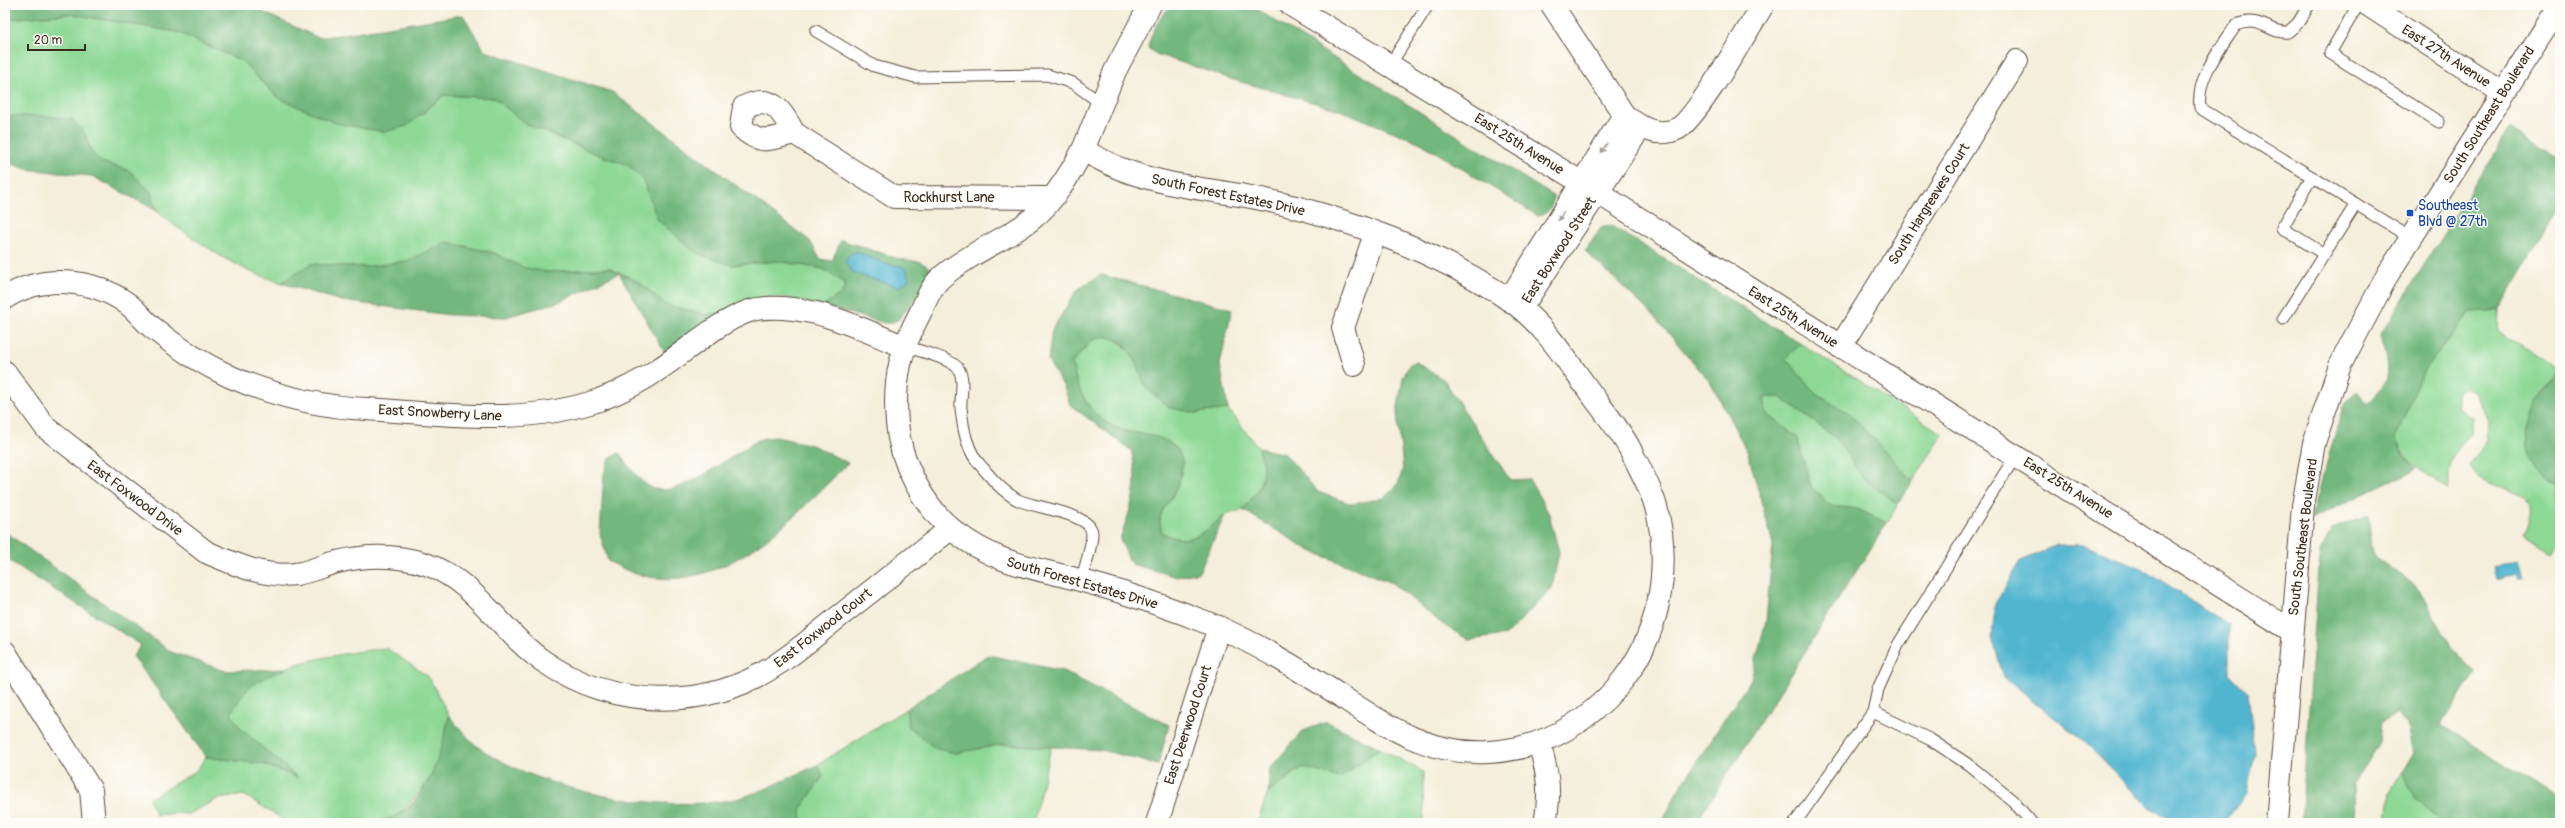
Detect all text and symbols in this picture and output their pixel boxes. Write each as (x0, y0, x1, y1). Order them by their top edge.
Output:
street label: East 27th Avenue (2398, 21, 2494, 91)
scale bar (28, 26, 85, 52)
text: 20 m (34, 33, 63, 48)
street label: South Southeast Boulevard (2440, 43, 2538, 187)
street label: East 25th Avenue (1471, 110, 1567, 178)
street label: South Hargreaves Court (1885, 140, 1973, 268)
one-way arrow (1600, 142, 1607, 154)
street label: South Forest Estates Drive (1150, 170, 1307, 220)
street label: Rockhurst Lane (904, 189, 995, 206)
street label: East Boxwood Street (1518, 193, 1600, 306)
place label: Southeast Blvd @ 27th (2418, 197, 2487, 230)
marker: Southeast Blvd @ 27th (2405, 208, 2415, 218)
one-way arrow (1558, 210, 1565, 222)
street label: East 25th Avenue (1745, 283, 1841, 351)
street label: East Snowberry Lane (378, 401, 502, 425)
street label: East 25th Avenue (2020, 454, 2116, 522)
street label: East Foxwood Drive (84, 457, 186, 539)
street label: South Southeast Boulevard (2285, 457, 2321, 617)
street label: South Forest Estates Drive (1004, 553, 1160, 613)
street label: East Foxwood Court (771, 584, 875, 671)
street label: East Deerwood Court (1161, 663, 1215, 787)

